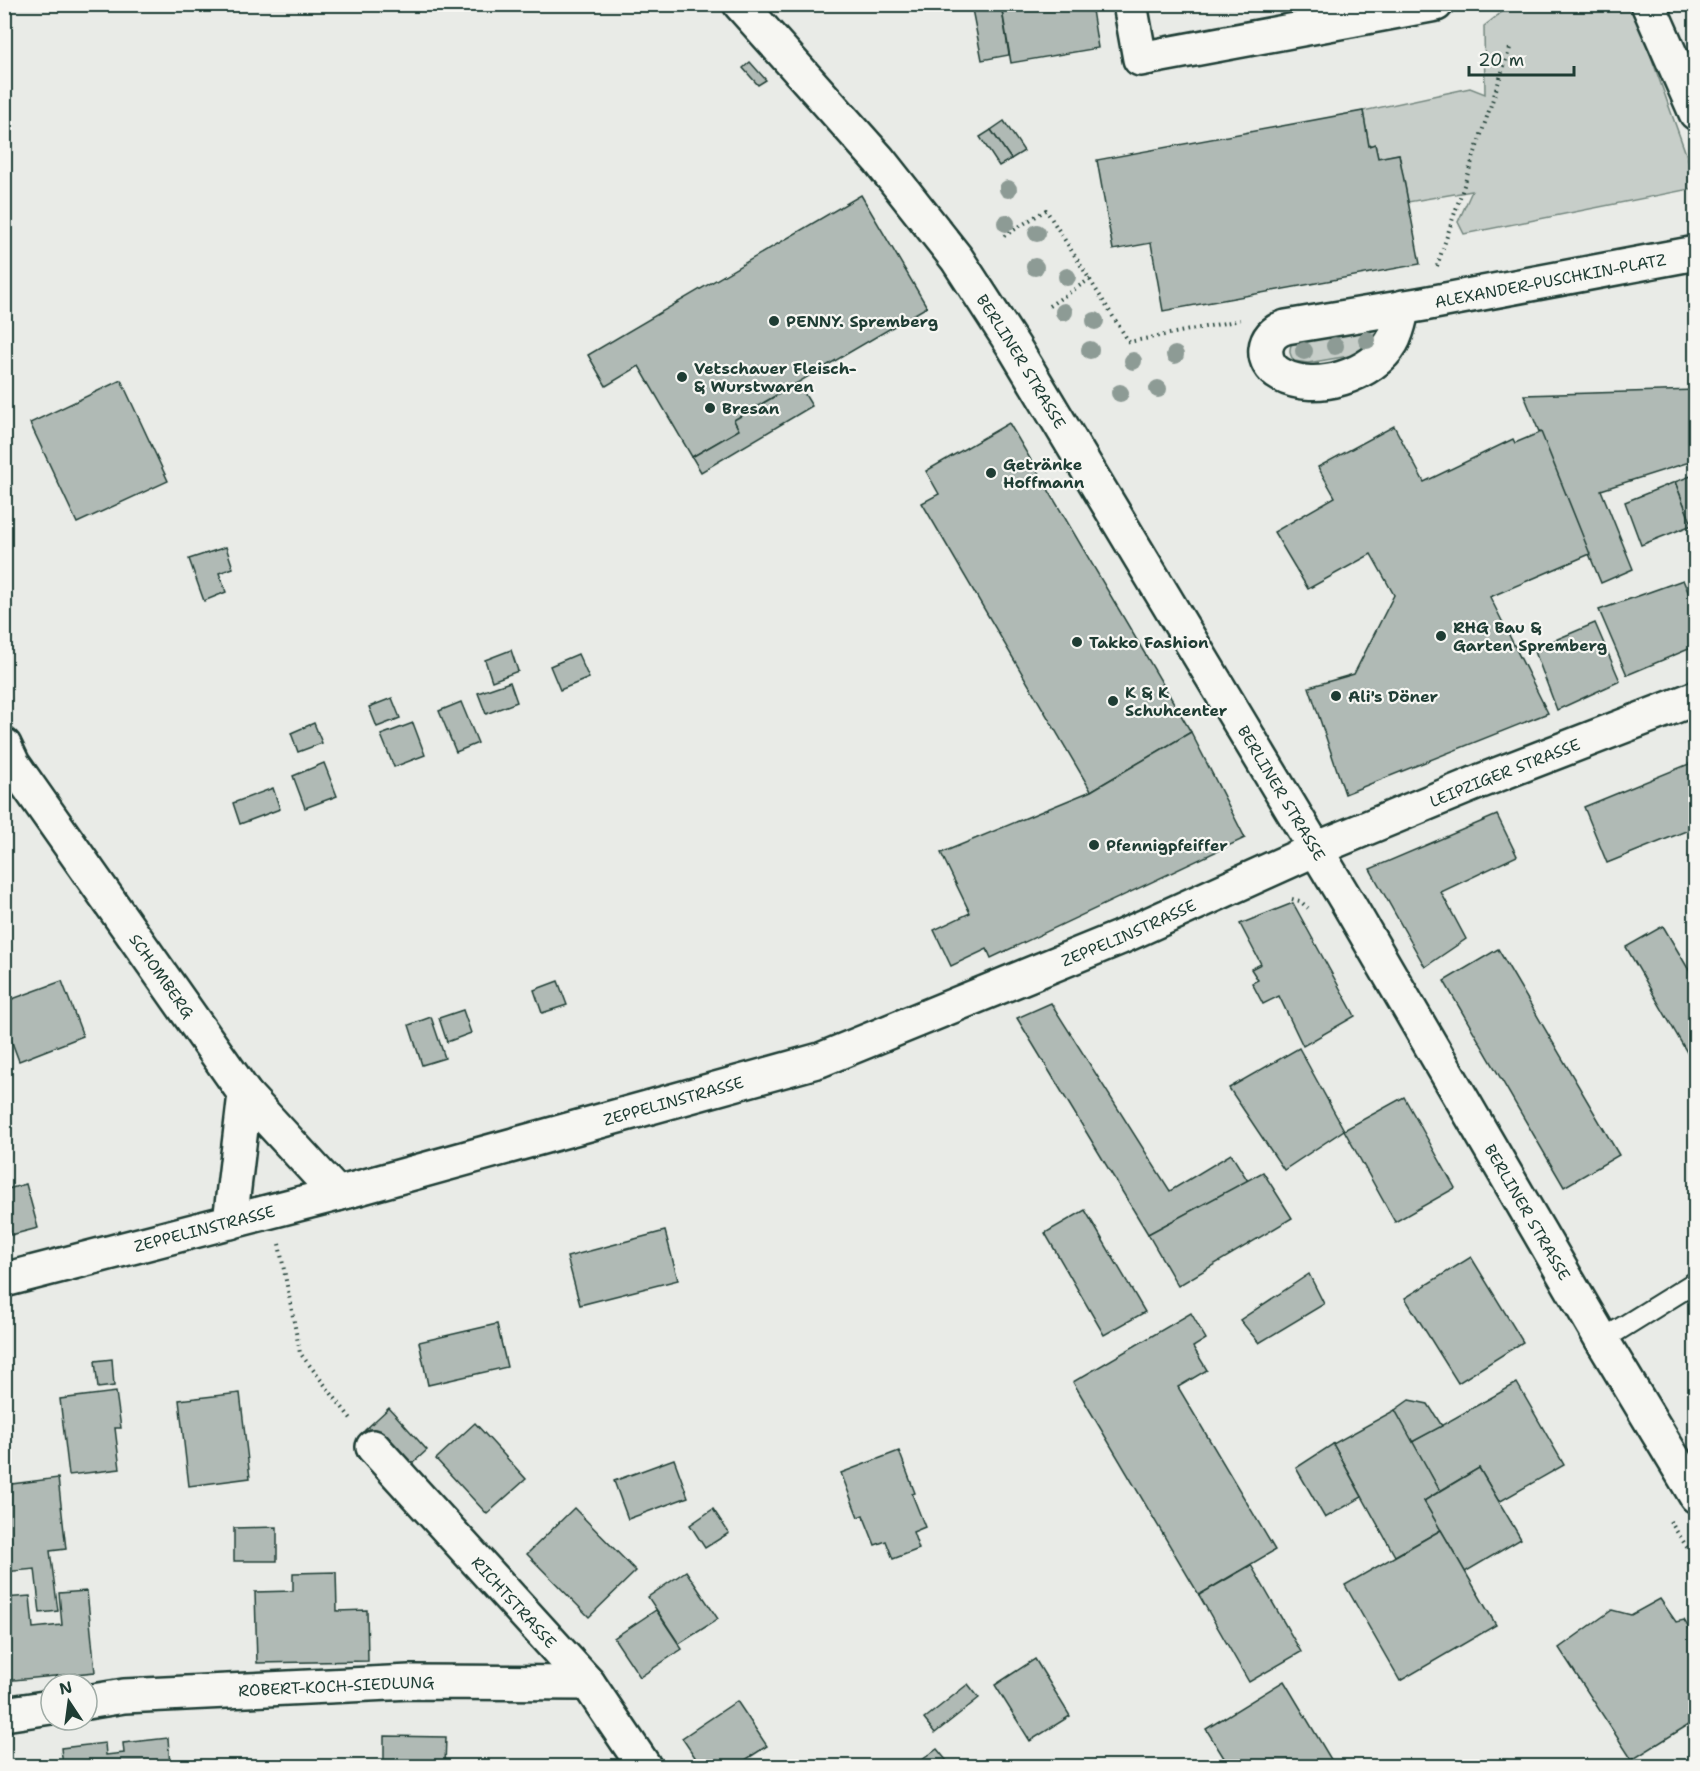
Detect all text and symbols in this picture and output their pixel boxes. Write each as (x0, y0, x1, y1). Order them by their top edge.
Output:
scale bar (1469, 39, 1574, 77)
text: 20 m (1478, 48, 1524, 72)
street label: ALEXANDER-PUSCHKIN-PLATZ (1433, 249, 1668, 313)
street label: BERLINER STRASSE (972, 290, 1071, 433)
place label: PENNY. Spremberg (786, 311, 938, 332)
marker: PENNY. Spremberg (767, 314, 781, 328)
place label: Vetschauer Fleisch- & Wurstwaren (694, 358, 857, 397)
marker: Vetschauer Fleisch- & Wurstwaren (675, 370, 689, 384)
place label: Bresan (722, 398, 780, 419)
marker: Bresan (703, 401, 717, 415)
place label: Getränke Hoffmann (1003, 454, 1085, 493)
marker: Getränke Hoffmann (984, 466, 998, 480)
place label: RHG Bau & Garten Spremberg (1453, 617, 1607, 656)
marker: RHG Bau & Garten Spremberg (1434, 629, 1448, 643)
place label: Takko Fashion (1089, 632, 1209, 653)
marker: Takko Fashion (1070, 635, 1084, 649)
place label: K & K Schuhcenter (1125, 682, 1228, 721)
place label: Ali's Döner (1348, 686, 1439, 707)
marker: Ali's Döner (1329, 689, 1343, 703)
marker: K & K Schuhcenter (1106, 694, 1120, 708)
street label: BERLINER STRASSE (1233, 722, 1330, 865)
street label: LEIPZIGER STRASSE (1426, 734, 1583, 812)
place label: Pfennigpfeiffer (1106, 835, 1228, 856)
marker: Pfennigpfeiffer (1087, 838, 1101, 852)
street label: ZEPPELINSTRASSE (1058, 895, 1199, 971)
street label: SCHOMBERG (124, 930, 199, 1023)
street label: ZEPPELINSTRASSE (601, 1072, 746, 1131)
street label: BERLINER STRASSE (1479, 1140, 1575, 1284)
street label: ZEPPELINSTRASSE (132, 1200, 277, 1257)
street label: RICHTSTRASSE (467, 1552, 561, 1653)
north arrow (39, 1672, 99, 1732)
street label: ROBERT-KOCH-SIEDLUNG (238, 1672, 434, 1701)
text: N (57, 1676, 74, 1700)

